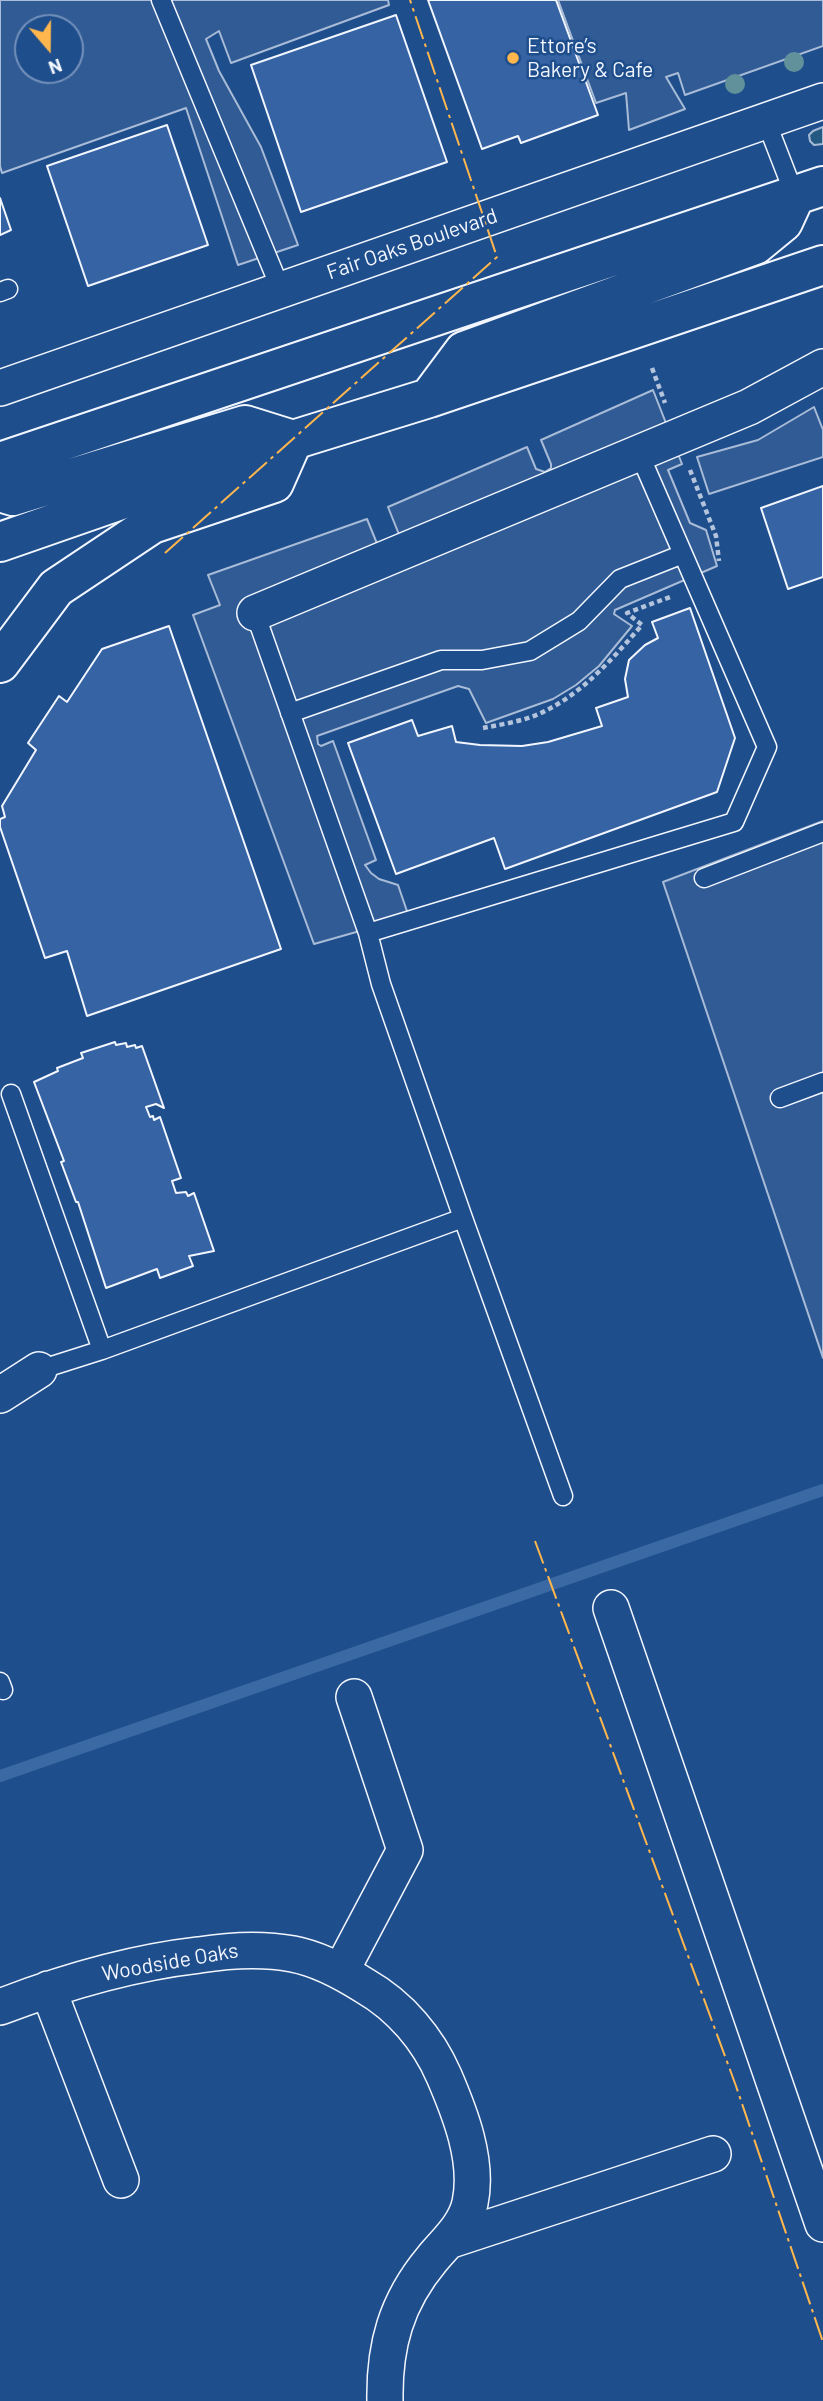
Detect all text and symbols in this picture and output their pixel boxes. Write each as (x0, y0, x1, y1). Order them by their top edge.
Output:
north arrow (14, 14, 84, 84)
place label: Ettore’s Bakery & Cafe (527, 33, 653, 83)
marker: Ettore’s Bakery & Cafe (505, 50, 521, 66)
text: N (46, 54, 66, 80)
street label: Fair Oaks Boulevard (323, 203, 501, 285)
street label: Woodside Oaks (100, 1938, 240, 1986)

